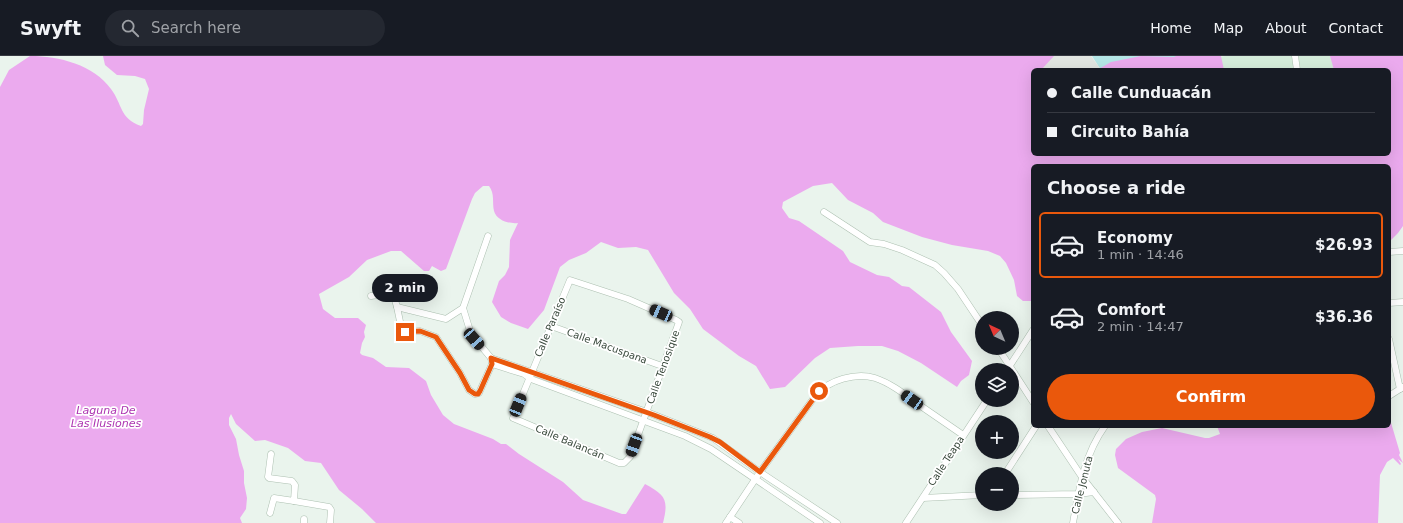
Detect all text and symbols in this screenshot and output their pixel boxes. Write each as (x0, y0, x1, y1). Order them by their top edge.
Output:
search box (105, 10, 385, 46)
text: Swyft (20, 17, 81, 39)
icon: search (119, 17, 141, 39)
text: Search here (151, 19, 241, 37)
text: Home (1150, 20, 1192, 36)
text: Map (1214, 20, 1243, 36)
text: About (1265, 20, 1307, 36)
text: Contact (1329, 20, 1383, 36)
text: Calle Cunduacán (1071, 84, 1211, 102)
text: Circuito Bahía (1071, 123, 1189, 141)
text: Choose a ride (1047, 177, 1186, 198)
icon: car (1049, 227, 1085, 263)
text: Economy (1097, 229, 1173, 247)
text: $26.93 (1315, 236, 1373, 254)
text: 1 min · 14:46 (1097, 247, 1184, 262)
callout: 2 min (372, 274, 438, 302)
text: 2 min (385, 280, 425, 295)
street label: Calle Paraíso (532, 295, 568, 359)
icon: car (1049, 299, 1085, 335)
text: Comfort (1097, 301, 1165, 319)
car (648, 303, 674, 323)
text: $36.36 (1315, 308, 1373, 326)
north arrow (975, 311, 1019, 355)
map controls (975, 311, 1019, 511)
text: 2 min · 14:47 (1097, 319, 1184, 334)
route end (396, 323, 414, 341)
car (462, 326, 486, 352)
street label: Calle Macuspana (565, 326, 649, 366)
street label: Calle Tenosique (645, 329, 681, 405)
button: layers (975, 363, 1019, 407)
button: Confirm (1047, 374, 1375, 420)
route start (810, 382, 828, 400)
car (899, 388, 925, 412)
car (508, 392, 528, 418)
water label: Laguna De Las Ilusiones (71, 404, 141, 430)
button: + (975, 415, 1019, 459)
street label: Calle Balancán (534, 422, 606, 462)
car (624, 432, 644, 458)
street label: Calle Teapa (926, 434, 966, 488)
street label: Calle Jonuta (1069, 455, 1095, 515)
button: − (975, 467, 1019, 511)

